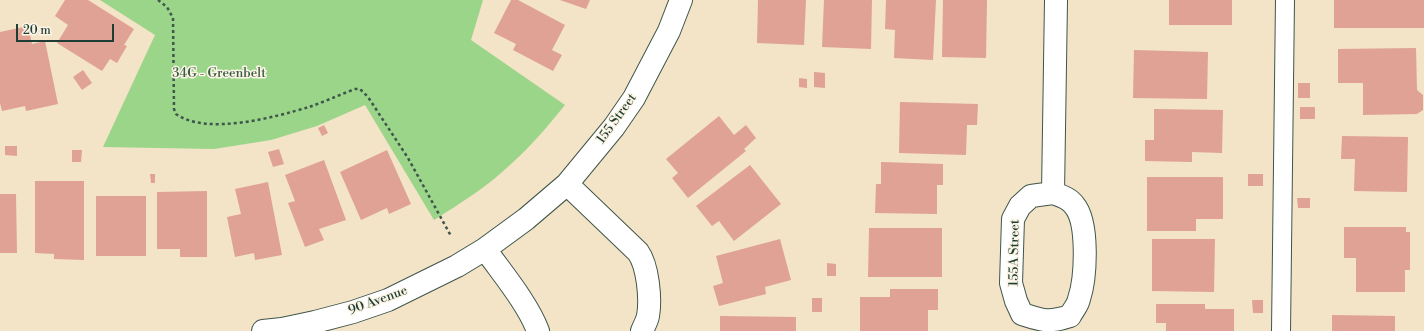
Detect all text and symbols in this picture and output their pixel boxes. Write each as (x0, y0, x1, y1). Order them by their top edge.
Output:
scale bar (18, 16, 116, 42)
text: 20 m (23, 23, 51, 38)
park label: 34G - Greenbelt (172, 66, 266, 82)
street label: 155 Street (594, 91, 640, 147)
street label: 155A Street (1007, 219, 1023, 287)
street label: 90 Avenue (346, 283, 410, 319)

